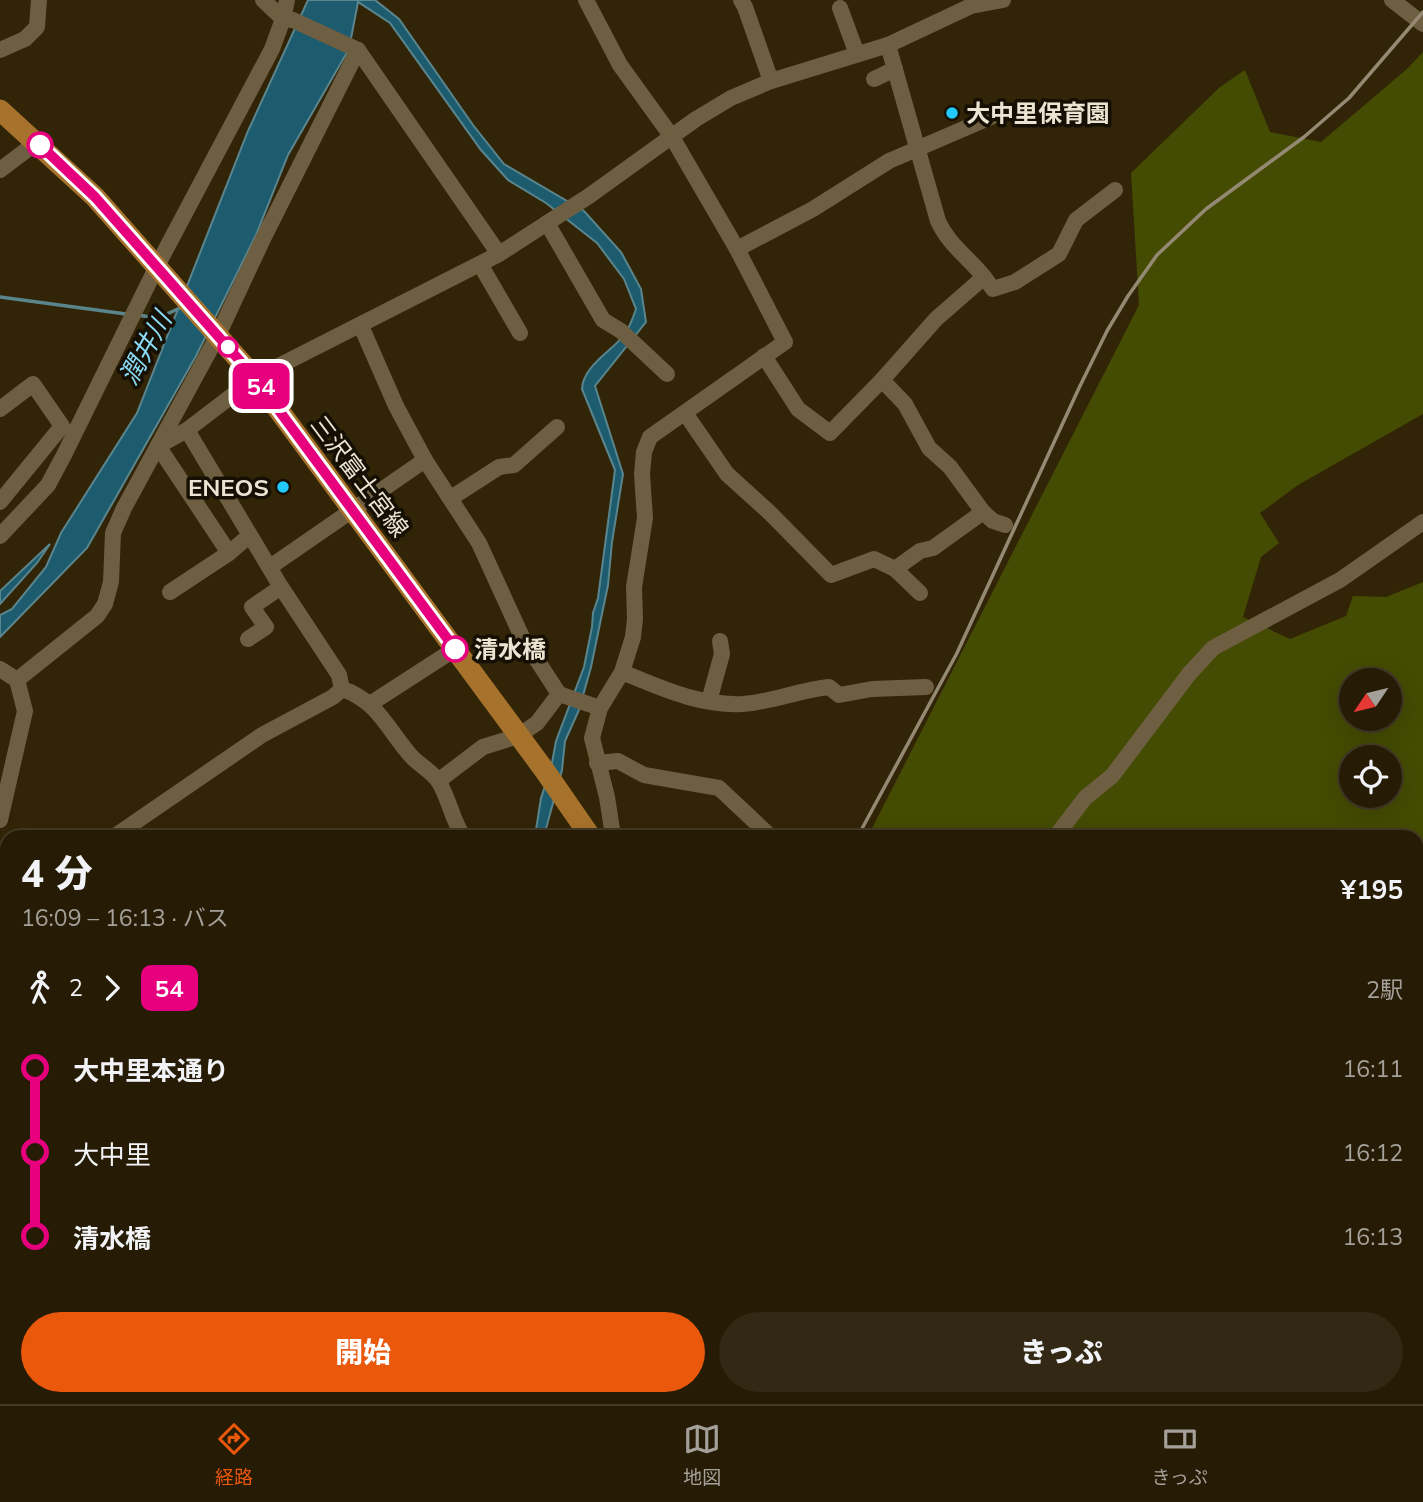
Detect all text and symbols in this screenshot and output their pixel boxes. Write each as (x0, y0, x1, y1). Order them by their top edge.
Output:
place label: 大中里保育園 (966, 98, 1110, 128)
marker: 大中里保育園 (944, 105, 960, 121)
unlabelled marker (27, 132, 53, 158)
water label: 潤井川 (112, 303, 180, 390)
unlabelled marker (218, 337, 238, 357)
line badge: 54 (230, 363, 292, 409)
text: 54 (247, 371, 275, 401)
street label: 三沢富士宮線 (305, 409, 415, 543)
place label: ENEOS (188, 472, 269, 502)
marker: ENEOS (275, 479, 291, 495)
place label: 清水橋 (474, 634, 546, 664)
marker: 清水橋 (442, 636, 468, 662)
north arrow (1339, 668, 1402, 732)
map controls (1339, 668, 1402, 808)
button: locate (1339, 745, 1402, 808)
text: 4 分 (21, 849, 93, 897)
text: ¥195 (1341, 873, 1403, 906)
text: 16:09 – 16:13 · バス (21, 903, 229, 932)
icon: walk (21, 969, 59, 1007)
icon: forward (93, 969, 131, 1007)
text: 2 (69, 973, 83, 1002)
text: 54 (155, 973, 184, 1003)
text: 2駅 (1366, 975, 1403, 1004)
text: 大中里本通り (73, 1054, 229, 1087)
text: 16:11 (1343, 1054, 1403, 1083)
text: 大中里 (73, 1138, 151, 1171)
text: 16:12 (1343, 1138, 1403, 1167)
text: 清水橋 (73, 1222, 151, 1255)
text: 16:13 (1343, 1222, 1403, 1251)
button: 開始 (21, 1312, 705, 1392)
button: きっぷ (719, 1312, 1403, 1392)
tab: 経路 (215, 1420, 253, 1489)
tab: 地図 (683, 1420, 721, 1489)
tab: きっぷ (1152, 1420, 1208, 1489)

